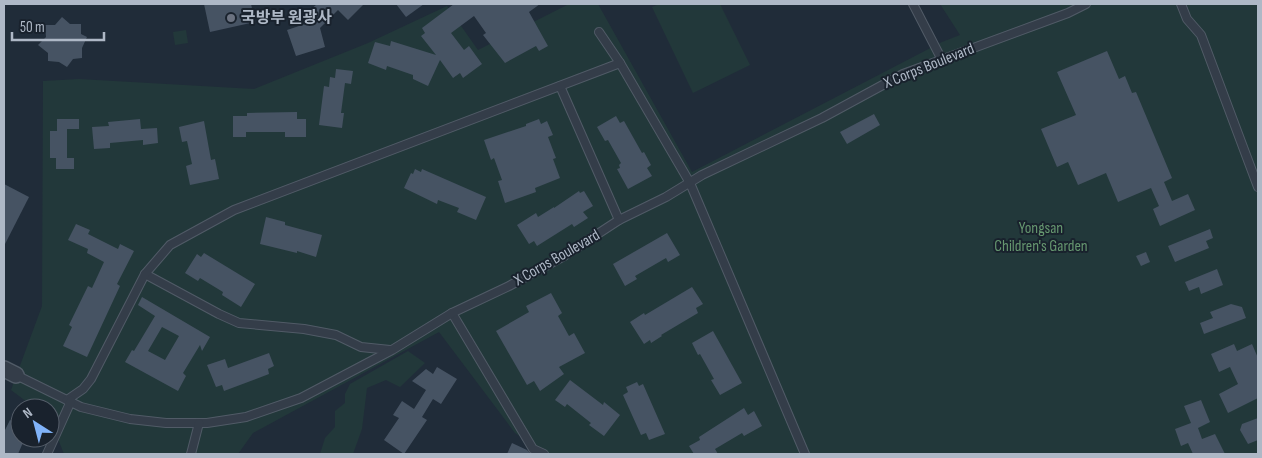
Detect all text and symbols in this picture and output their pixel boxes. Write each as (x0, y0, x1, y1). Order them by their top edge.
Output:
place label: 국방부 원광사 (241, 9, 332, 28)
scale bar (12, 10, 105, 42)
marker: 국방부 원광사 (225, 12, 237, 24)
text: 50 m (20, 18, 45, 37)
street label: X Corps Boulevard (880, 39, 977, 93)
park label: Yongsan Children's Garden (994, 219, 1088, 256)
street label: X Corps Boulevard (510, 226, 603, 291)
north arrow (10, 398, 60, 448)
text: N (20, 404, 36, 422)

